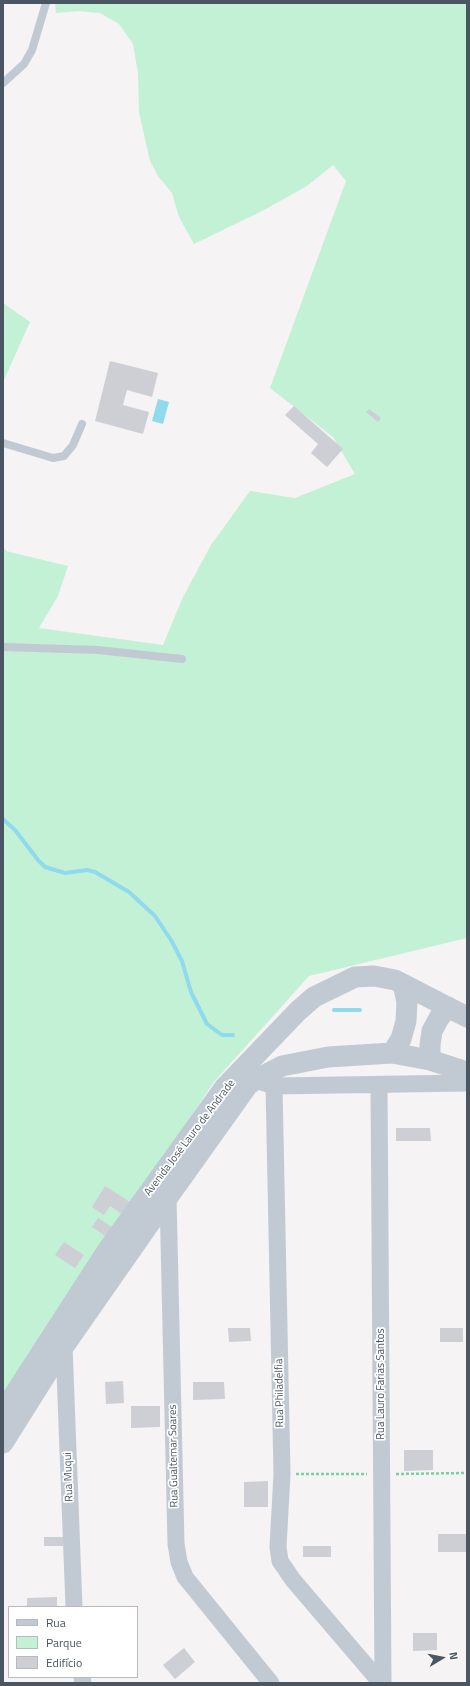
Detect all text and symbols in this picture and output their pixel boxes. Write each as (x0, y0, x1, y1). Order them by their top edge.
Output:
street label: Avenida José Lauro de Andrade (142, 1077, 238, 1199)
street label: Rua Lauro Farias Santos (374, 1328, 388, 1440)
street label: Rua Philadelfia (273, 1358, 287, 1428)
street label: Rua Gualtemar Soares (167, 1404, 181, 1508)
street label: Rua Muqui (62, 1452, 76, 1502)
legend (8, 1606, 138, 1678)
text: Rua (46, 1613, 66, 1632)
text: Parque (46, 1633, 82, 1652)
north arrow (422, 1638, 462, 1678)
text: N (445, 1651, 462, 1661)
text: Edifício (46, 1653, 82, 1672)

